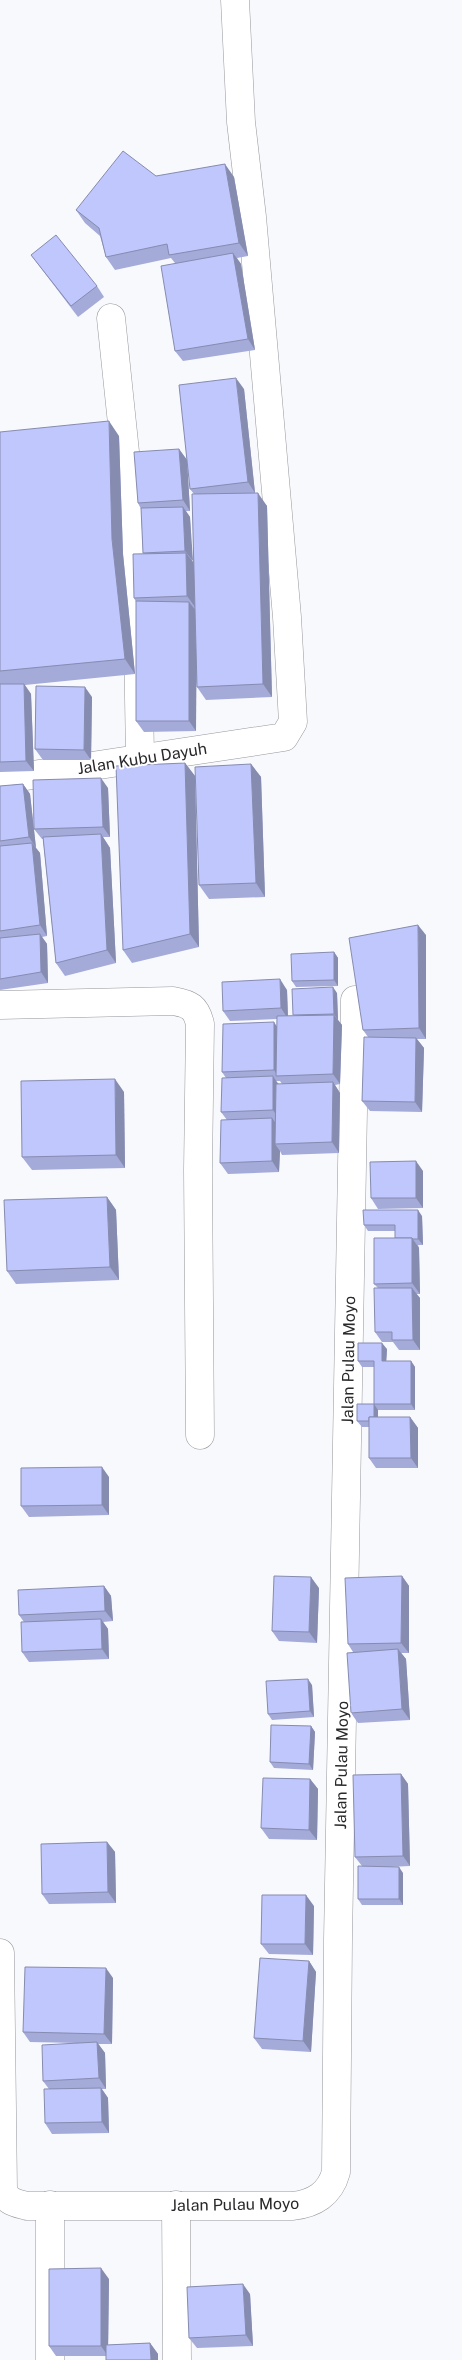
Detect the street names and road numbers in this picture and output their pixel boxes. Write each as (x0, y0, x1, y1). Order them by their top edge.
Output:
street label: Jalan Kubu Dayuh (76, 739, 208, 778)
street label: Jalan Pulau Moyo (338, 1296, 359, 1424)
street label: Jalan Pulau Moyo (331, 1701, 352, 1829)
street label: Jalan Pulau Moyo (171, 2194, 299, 2215)

